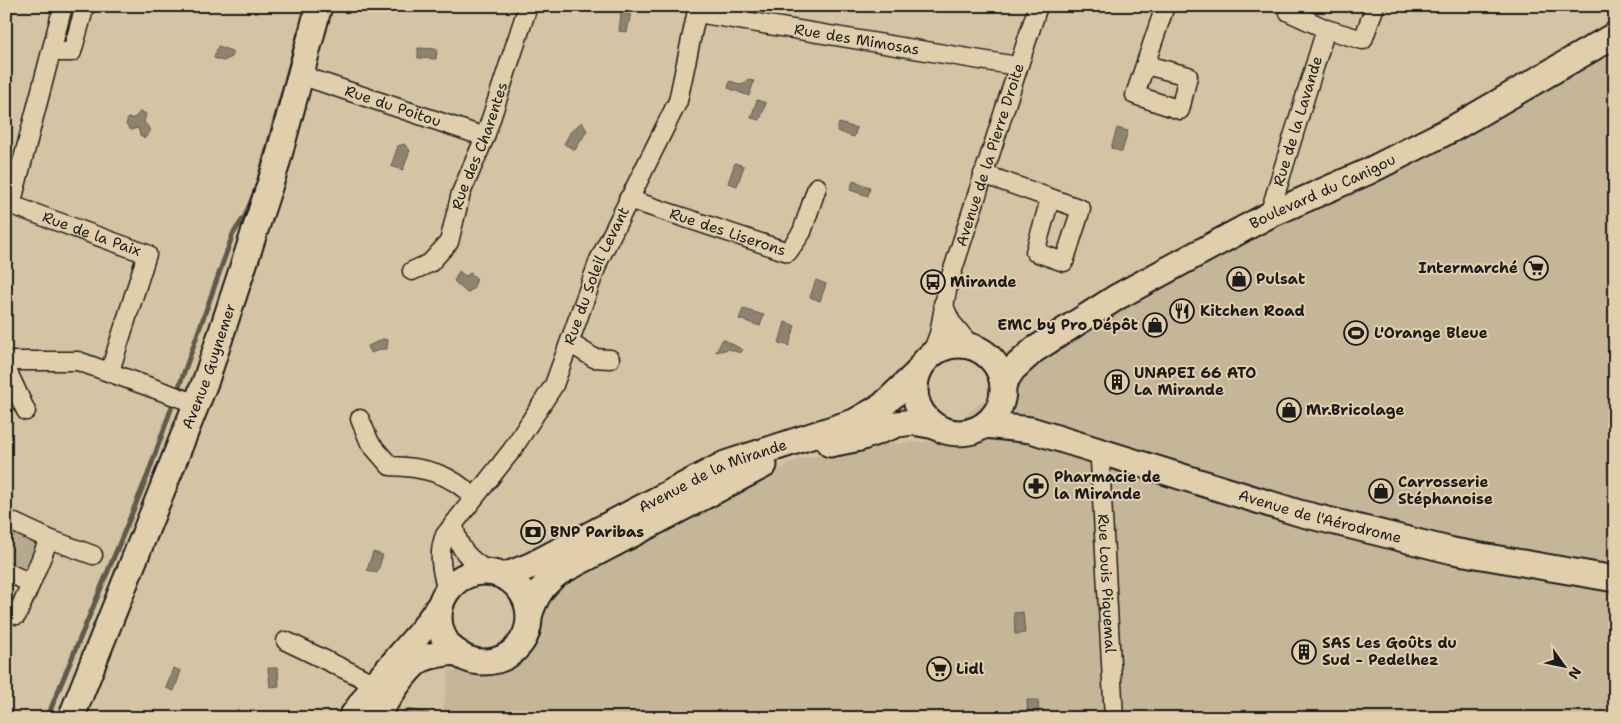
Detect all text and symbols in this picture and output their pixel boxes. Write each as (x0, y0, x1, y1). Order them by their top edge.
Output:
street label: Rue des Mimosas (793, 19, 921, 60)
street label: Rue de la Lavande (1268, 54, 1327, 189)
street label: Avenue de la Pierre Droite (951, 61, 1029, 249)
street label: Rue des Charentes (447, 80, 512, 212)
street label: Rue du Poitou (342, 81, 444, 132)
street label: Boulevard du Canigou (1246, 149, 1399, 234)
street label: Rue du Soleil Levant (559, 203, 634, 348)
street label: Rue des Liserons (667, 203, 789, 261)
street label: Rue de la Paix (40, 207, 144, 261)
supermarket icon: Intermarché (1523, 255, 1549, 281)
place label: Intermarché (1418, 258, 1518, 278)
shop icon: Pulsat (1226, 266, 1252, 292)
bus stop icon: Mirande (920, 269, 946, 295)
place label: Pulsat (1256, 269, 1305, 289)
place label: Mirande (950, 272, 1017, 292)
restaurant icon: Kitchen Road (1169, 298, 1195, 324)
street label: Avenue Guynemer (177, 301, 240, 432)
place label: Kitchen Road (1200, 301, 1305, 321)
shop icon: EMC by Pro Dépôt (1142, 312, 1168, 338)
place label: EMC by Pro Dépôt (997, 315, 1138, 335)
sports icon: L'Orange Bleue (1343, 320, 1369, 346)
place label: L'Orange Bleue (1374, 323, 1488, 343)
place label: UNAPEI 66 ATO La Mirande (1134, 363, 1256, 400)
building icon: UNAPEI 66 ATO La Mirande (1104, 369, 1130, 395)
shop icon: Mr.Bricolage (1276, 397, 1302, 423)
place label: Mr.Bricolage (1306, 400, 1405, 420)
street label: Avenue de la Mirande (635, 435, 789, 518)
place label: Pharmacie de la Mirande (1054, 467, 1161, 504)
place label: Carrosserie Stéphanoise (1398, 472, 1493, 509)
pharmacy icon: Pharmacie de la Mirande (1023, 473, 1049, 499)
shop icon: Carrosserie Stéphanoise (1368, 478, 1394, 504)
street label: Avenue de l'Aérodrome (1236, 485, 1404, 548)
street label: Rue Louis Piquemal (1093, 513, 1120, 654)
bank icon: BNP Paribas (520, 519, 546, 545)
place label: BNP Paribas (550, 522, 644, 542)
place label: SAS Les Goûts du Sud - Pedelhez (1322, 633, 1457, 670)
building icon: SAS Les Goûts du Sud - Pedelhez (1291, 639, 1317, 665)
north arrow (1538, 642, 1588, 692)
supermarket icon: Lidl (926, 656, 952, 682)
place label: Lidl (956, 659, 984, 679)
text: N (1564, 664, 1585, 683)

